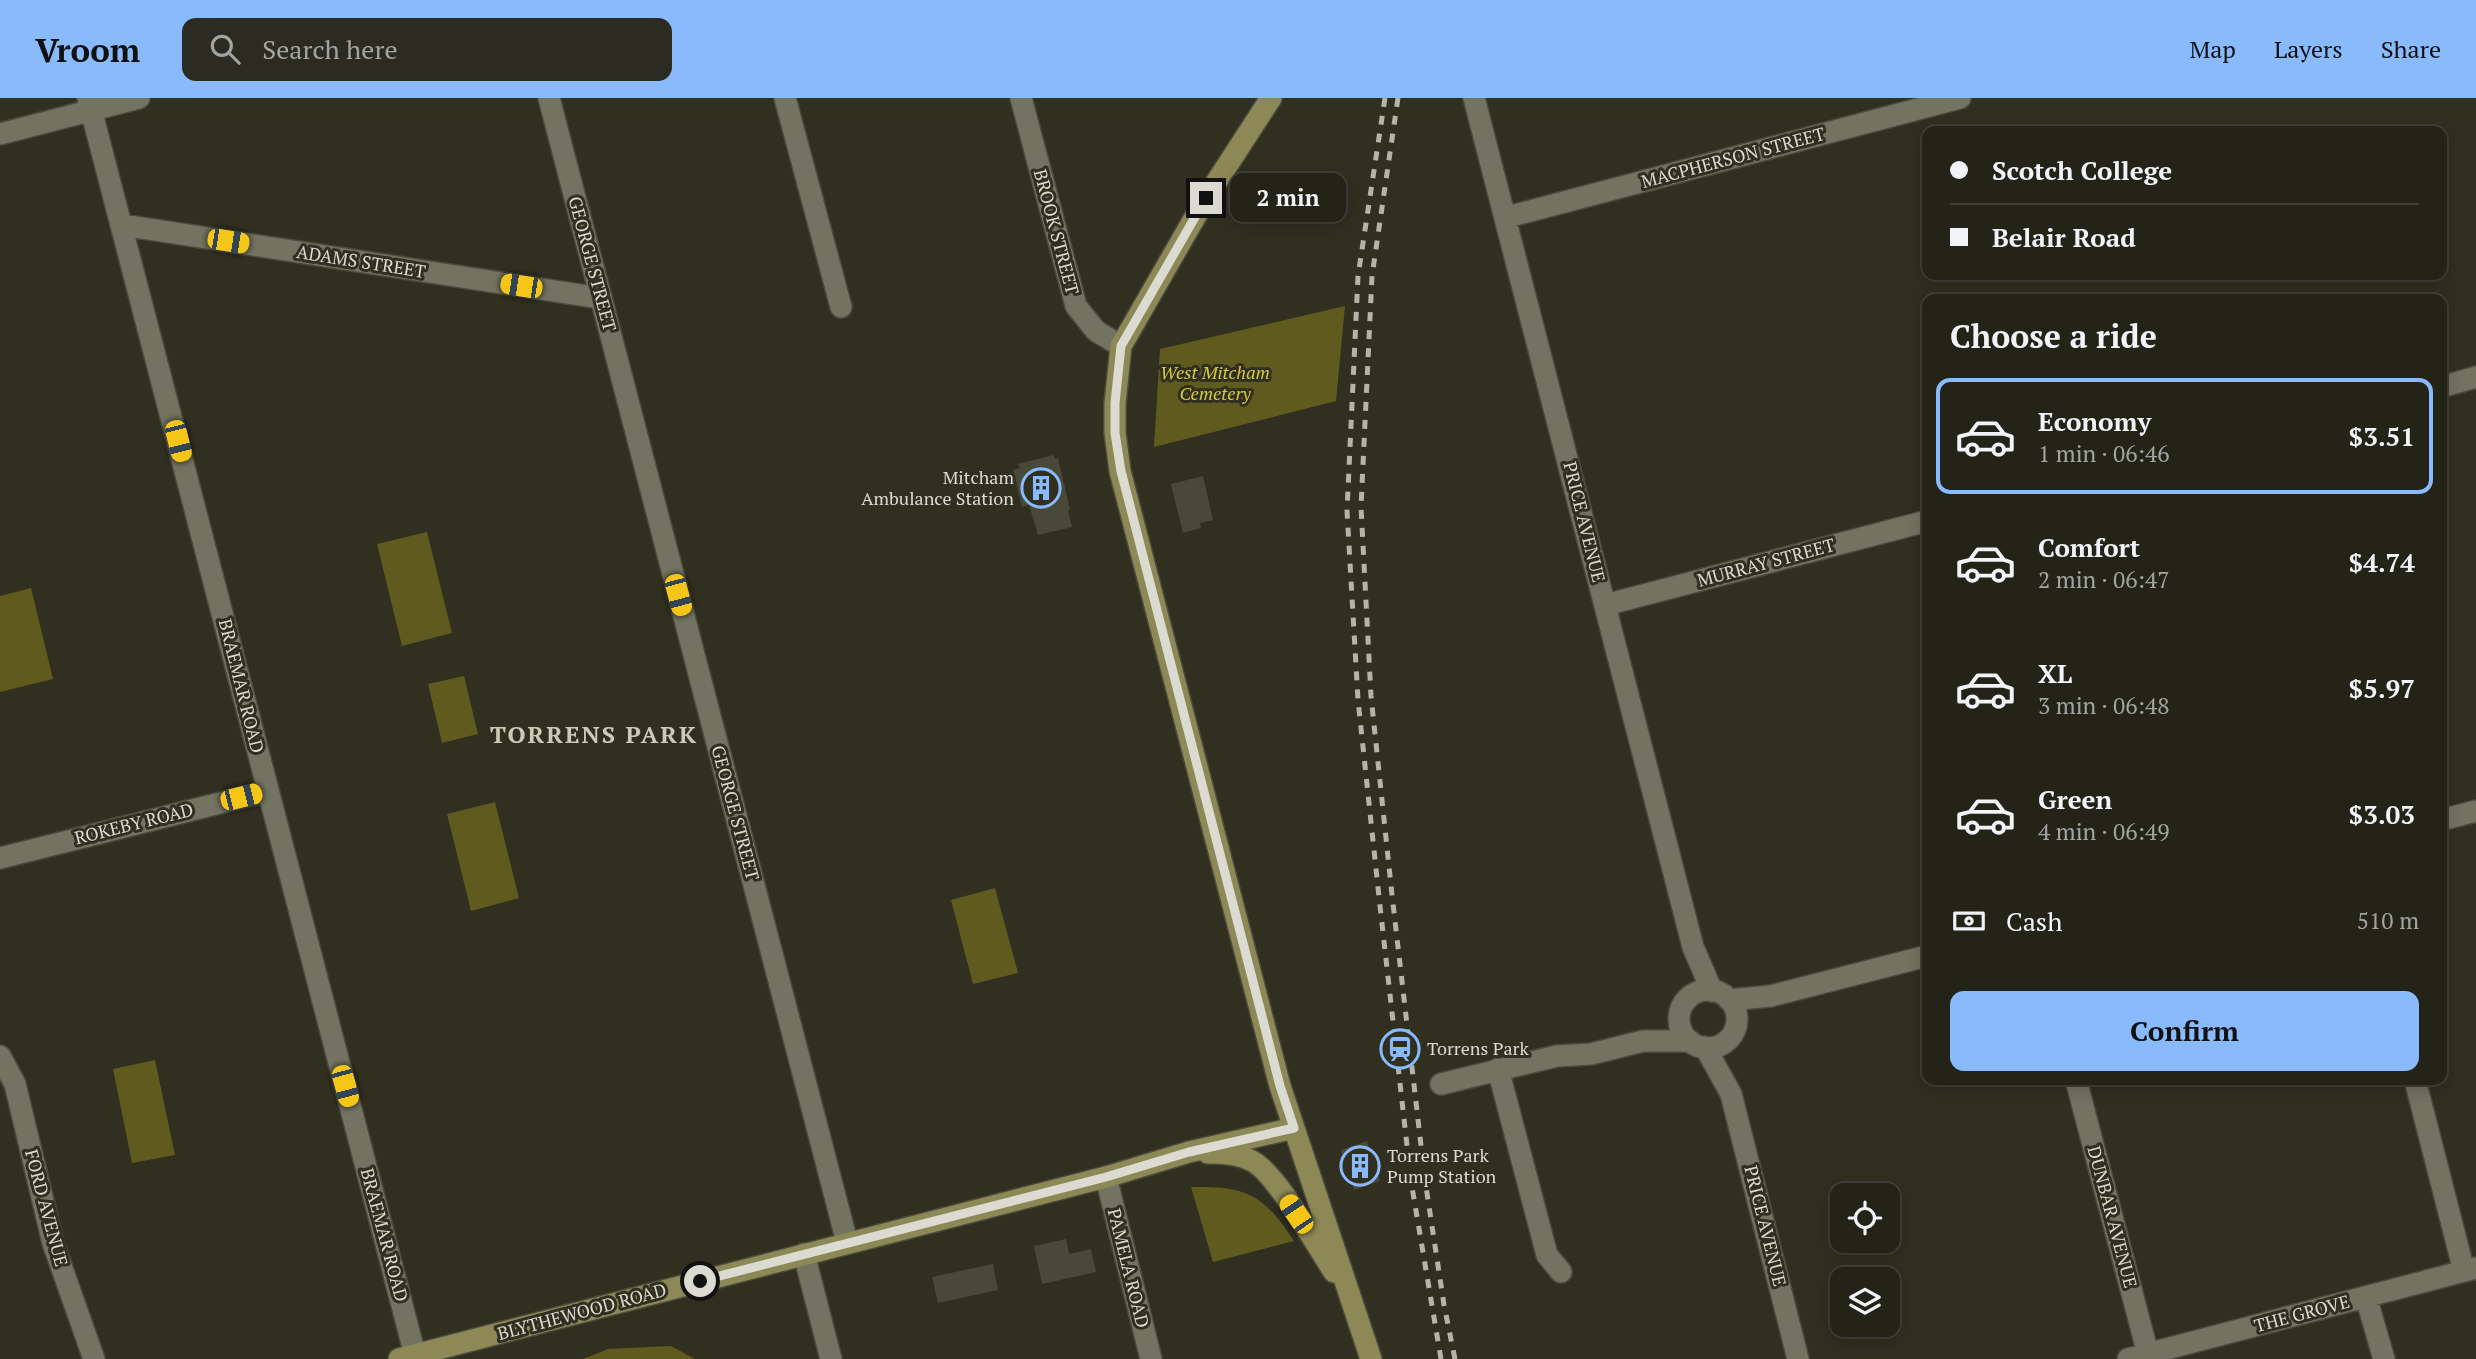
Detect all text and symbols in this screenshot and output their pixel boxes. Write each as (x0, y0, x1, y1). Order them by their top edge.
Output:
search box (182, 18, 672, 81)
text: Vroom (35, 28, 140, 71)
icon: search (206, 30, 244, 68)
text: Search here (262, 32, 397, 66)
text: Map (2189, 33, 2236, 65)
text: Layers (2274, 33, 2343, 65)
text: Share (2381, 33, 2441, 65)
street label: MACPHERSON STREET (1638, 121, 1827, 193)
text: Scotch College (1992, 153, 2172, 187)
street label: BROOK STREET (1029, 166, 1085, 297)
callout: 2 min (1230, 174, 1346, 222)
route end (1190, 182, 1222, 214)
text: 2 min (1257, 182, 1319, 213)
street label: GEORGE STREET (563, 194, 623, 334)
text: Belair Road (1992, 220, 2136, 254)
car (206, 227, 251, 255)
street label: ADAMS STREET (295, 239, 427, 283)
car (499, 272, 544, 300)
text: Choose a ride (1950, 315, 2157, 357)
park label: West Mitcham Cemetery (1160, 360, 1270, 405)
text: Economy (2038, 404, 2151, 438)
icon: car (1954, 405, 2017, 468)
car (163, 418, 194, 464)
text: $3.51 (2349, 419, 2415, 453)
text: 1 min · 06:46 (2038, 438, 2170, 469)
street label: PRICE AVENUE (1558, 459, 1612, 585)
place label: Mitcham Ambulance Station (861, 465, 1014, 510)
building icon: Mitcham Ambulance Station (1020, 467, 1062, 509)
text: Comfort (2038, 530, 2140, 564)
icon: car (1954, 531, 2017, 594)
street label: MURRAY STREET (1694, 532, 1837, 592)
text: $4.74 (2349, 545, 2415, 579)
text: 2 min · 06:47 (2038, 564, 2170, 595)
car (663, 572, 694, 618)
street label: BRAEMAR ROAD (214, 616, 270, 755)
text: XL (2038, 656, 2072, 690)
icon: car (1954, 657, 2017, 720)
text: $5.97 (2349, 671, 2415, 705)
text: 3 min · 06:48 (2038, 690, 2170, 721)
district label: TORRENS PARK (490, 718, 698, 750)
street label: GEORGE STREET (706, 743, 766, 883)
car (219, 782, 264, 812)
text: Green (2038, 782, 2112, 816)
icon: car (1954, 783, 2017, 846)
street label: ROKEBY ROAD (72, 797, 196, 849)
text: $3.03 (2349, 797, 2415, 831)
text: 4 min · 06:49 (2038, 816, 2170, 847)
icon: cash (1950, 902, 1988, 940)
text: Cash (2006, 904, 2062, 938)
text: 510 m (2357, 905, 2419, 936)
button: Confirm (1950, 991, 2419, 1071)
station icon: Torrens Park (1379, 1028, 1421, 1070)
place label: Torrens Park (1427, 1036, 1529, 1060)
car (330, 1063, 361, 1109)
place label: Torrens Park Pump Station (1387, 1143, 1497, 1188)
street label: DUNBAR AVENUE (2082, 1143, 2143, 1290)
building icon: Torrens Park Pump Station (1339, 1145, 1381, 1187)
street label: FORD AVENUE (20, 1147, 74, 1269)
street label: PRICE AVENUE (1739, 1163, 1793, 1289)
street label: BRAEMAR ROAD (356, 1165, 414, 1304)
map controls (1830, 1183, 1900, 1337)
button: locate (1830, 1183, 1900, 1253)
car (1276, 1191, 1317, 1237)
street label: PAMELA ROAD (1103, 1206, 1155, 1330)
route start (684, 1265, 716, 1297)
button: layers (1830, 1267, 1900, 1337)
street label: BLYTHEWOOD ROAD (495, 1277, 669, 1345)
street label: THE GROVE (2251, 1289, 2352, 1337)

